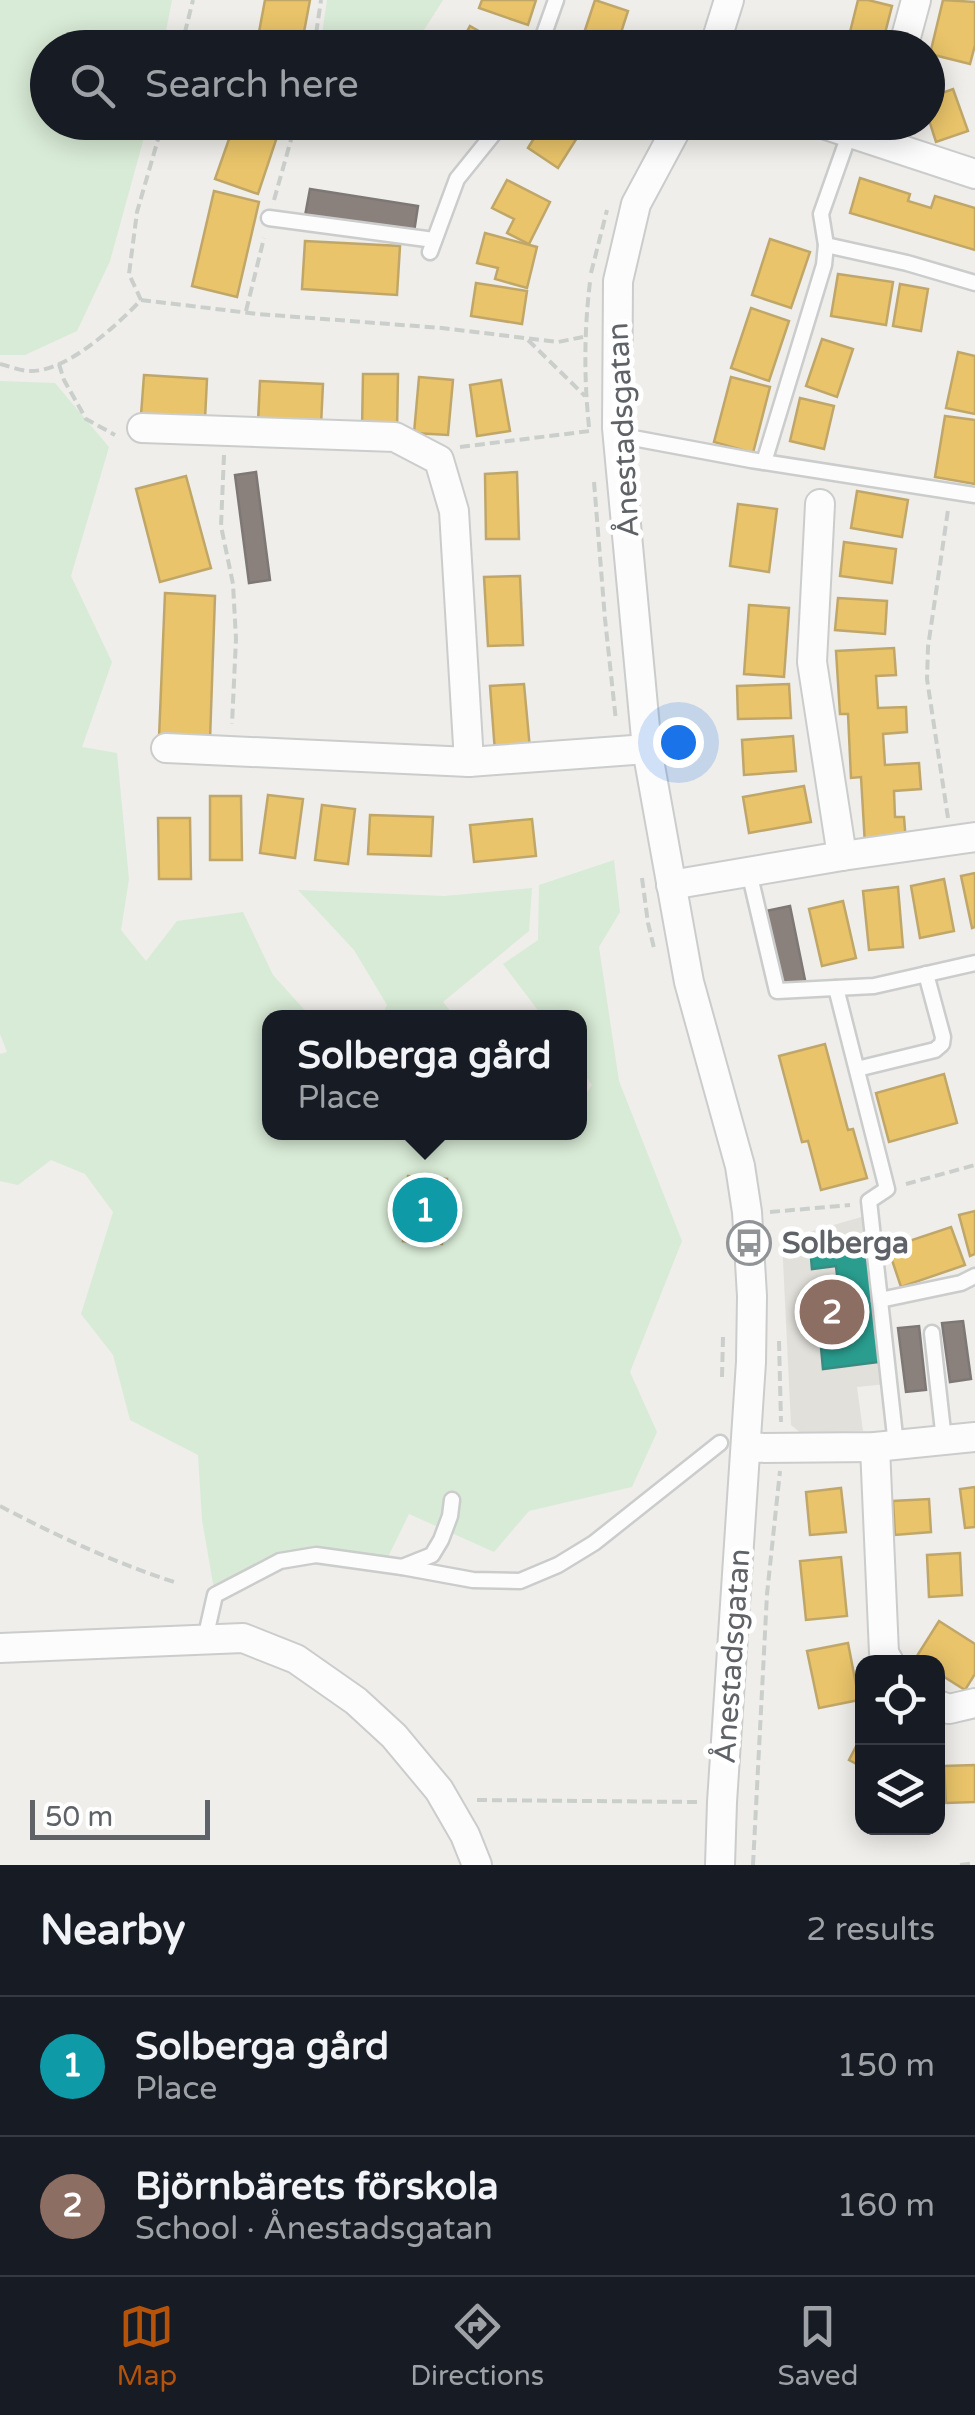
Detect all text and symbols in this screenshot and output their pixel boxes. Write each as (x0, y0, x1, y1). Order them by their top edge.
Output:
search box (30, 30, 945, 140)
icon: search (65, 58, 120, 113)
text: Search here (145, 62, 359, 108)
street label: Ånestadsgatan (598, 321, 648, 539)
your location (653, 717, 704, 768)
popup (262, 1010, 587, 1140)
text: Solberga gård (298, 1033, 551, 1079)
text: Place (298, 1079, 380, 1117)
pin: 1 (392, 1172, 458, 1248)
bus stop icon: Solberga (726, 1220, 772, 1266)
place label: Solberga (782, 1225, 909, 1262)
pin: 2 (800, 1274, 864, 1350)
street label: Ånestadsgatan (706, 1547, 758, 1765)
map controls (855, 1655, 945, 1835)
button: locate (855, 1655, 945, 1745)
button: layers (855, 1745, 945, 1835)
scale bar (30, 1795, 210, 1840)
text: 50 m (45, 1800, 113, 1834)
text: Nearby (40, 1905, 185, 1956)
text: 2 results (806, 1911, 935, 1949)
text: Solberga gård (135, 2024, 389, 2070)
text: 1 (62, 2047, 83, 2085)
text: 150 m (837, 2047, 935, 2085)
text: Place (135, 2070, 217, 2108)
text: Björnbärets förskola (135, 2164, 499, 2210)
text: 2 (62, 2187, 83, 2225)
text: 160 m (837, 2187, 935, 2225)
text: School · Ånestadsgatan (135, 2210, 493, 2248)
tab: Map (117, 2299, 177, 2393)
tab: Directions (410, 2299, 544, 2393)
tab: Saved (777, 2299, 858, 2393)

